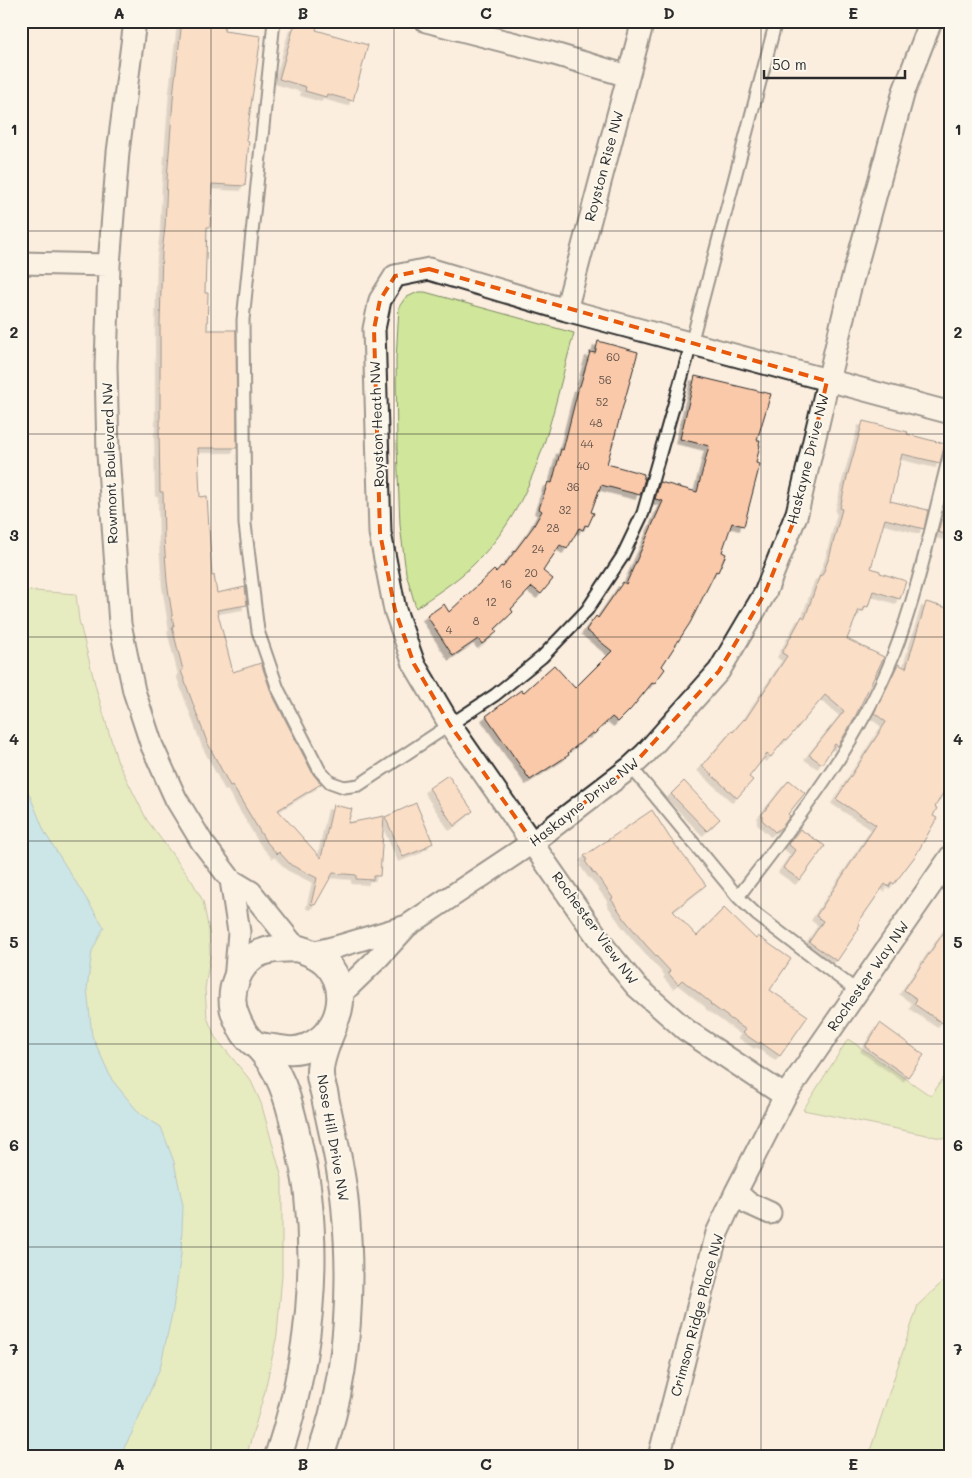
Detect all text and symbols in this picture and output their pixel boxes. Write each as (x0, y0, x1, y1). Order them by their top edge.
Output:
text: A (113, 2, 125, 23)
text: B (298, 2, 308, 23)
text: C (480, 2, 492, 23)
text: D (663, 2, 675, 23)
text: E (848, 2, 858, 23)
scale bar (764, 48, 906, 80)
text: 50 m (772, 54, 807, 74)
street label: Royston Rise NW (580, 108, 627, 223)
text: 1 (10, 118, 18, 139)
text: 1 (954, 118, 962, 139)
text: 2 (10, 321, 19, 342)
text: 2 (954, 321, 963, 342)
house number: 60 (606, 349, 620, 364)
street label: Royston Heath NW (365, 360, 388, 488)
house number: 56 (598, 372, 612, 387)
street label: Rowmont Boulevard NW (97, 382, 122, 544)
street label: Haskayne Drive NW (782, 392, 833, 526)
house number: 52 (596, 394, 608, 409)
house number: 48 (589, 415, 603, 430)
house number: 44 (581, 436, 594, 451)
house number: 40 (576, 458, 590, 473)
house number: 36 (566, 479, 580, 494)
house number: 32 (559, 502, 571, 517)
house number: 28 (547, 520, 560, 535)
text: 3 (9, 524, 19, 545)
text: 3 (953, 524, 963, 545)
house number: 24 (532, 541, 545, 556)
house number: 20 (525, 565, 538, 580)
house number: 16 (500, 576, 512, 591)
house number: 12 (485, 594, 497, 609)
house number: 8 (473, 613, 480, 628)
house number: 4 (446, 622, 453, 637)
text: 4 (9, 728, 19, 749)
text: 4 (953, 728, 963, 749)
street label: Haskayne Drive NW (525, 753, 642, 850)
street label: Rochester View NW (548, 867, 643, 988)
street label: Rochester Way NW (822, 917, 913, 1035)
text: 5 (9, 931, 19, 952)
text: 5 (953, 931, 963, 952)
street label: Nose Hill Drive NW (313, 1073, 354, 1203)
text: 6 (9, 1134, 19, 1155)
text: 6 (953, 1134, 963, 1155)
street label: Crimson Ridge Place NW (666, 1231, 727, 1398)
text: 7 (10, 1338, 19, 1359)
text: 7 (954, 1338, 963, 1359)
text: A (113, 1453, 125, 1474)
text: B (298, 1453, 308, 1474)
text: C (480, 1453, 492, 1474)
text: D (663, 1453, 675, 1474)
text: E (848, 1453, 858, 1474)

